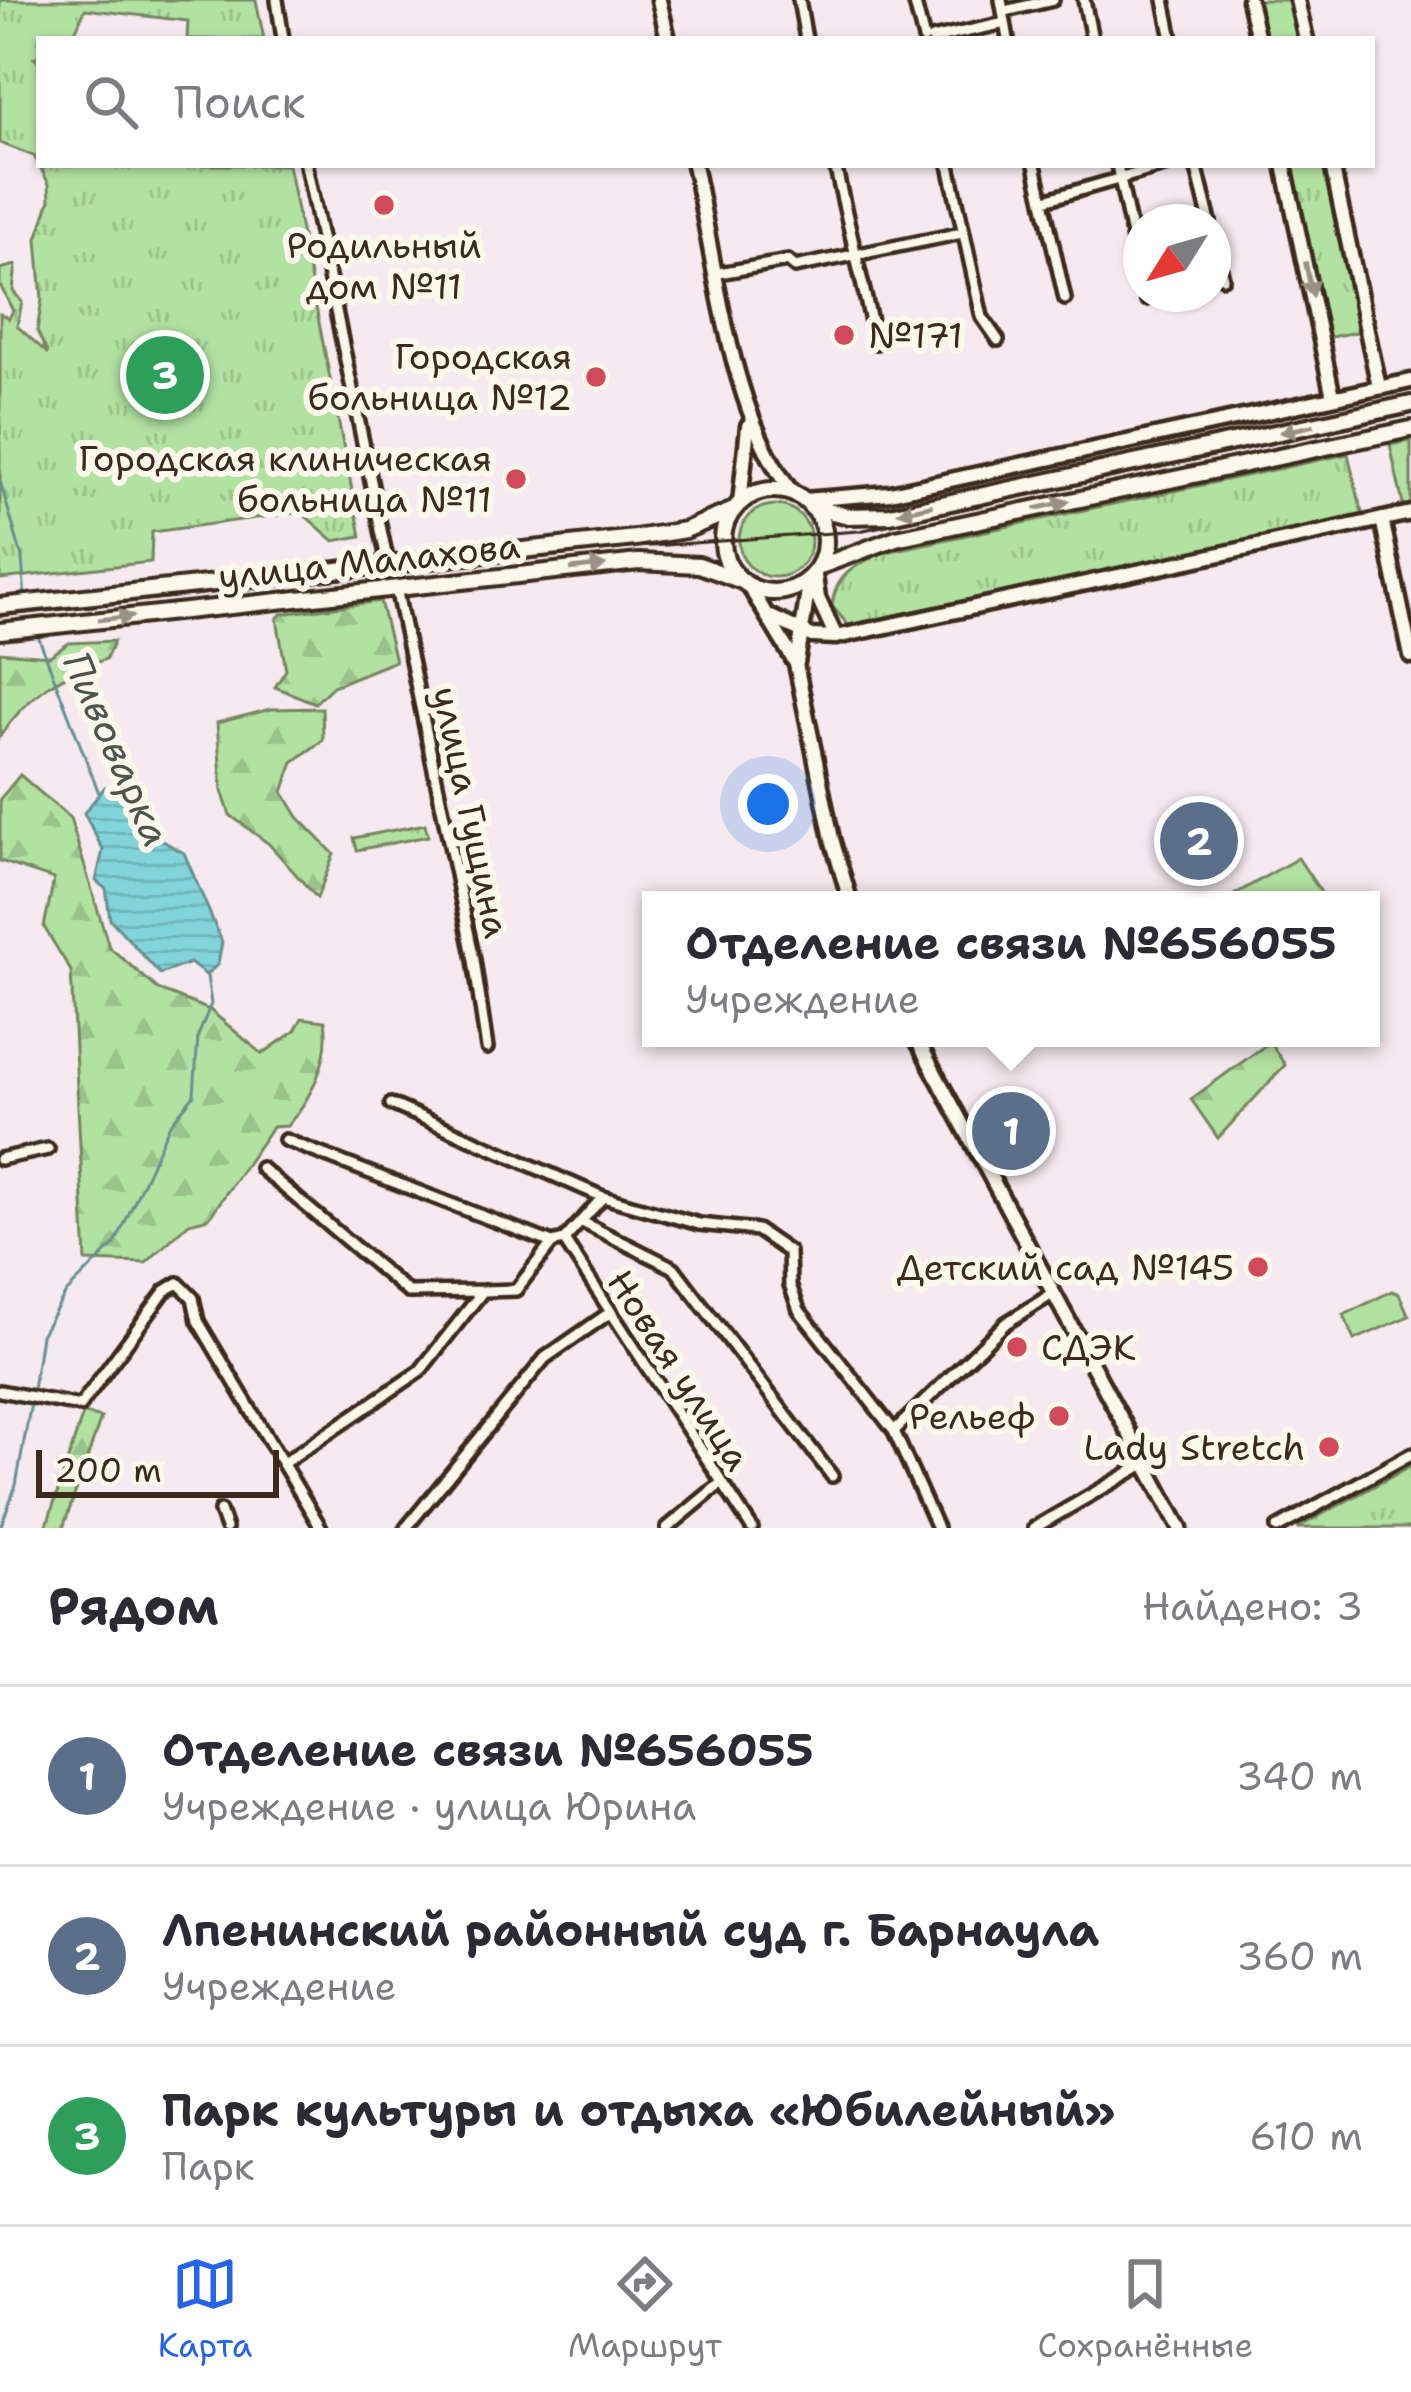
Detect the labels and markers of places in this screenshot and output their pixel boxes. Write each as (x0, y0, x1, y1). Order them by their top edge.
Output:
marker: Родильный дом №11 (371, 192, 397, 218)
place label: Родильный дом №11 (286, 221, 482, 311)
place label: №171 (868, 311, 963, 360)
marker: №171 (831, 322, 857, 348)
pin: 3 (126, 330, 204, 420)
place label: Городская больница №12 (307, 332, 572, 422)
marker: Городская больница №12 (583, 364, 609, 390)
place label: Городская клиническая больница №11 (78, 434, 492, 524)
marker: Городская клиническая больница №11 (503, 466, 529, 492)
pin: 2 (1160, 796, 1238, 886)
pin: 1 (972, 1086, 1050, 1176)
place label: Детский сад №145 (897, 1243, 1234, 1292)
marker: Детский сад №145 (1245, 1254, 1271, 1280)
place label: СДЭК (1041, 1323, 1136, 1372)
marker: СДЭК (1004, 1334, 1030, 1360)
place label: Рельеф (909, 1392, 1035, 1441)
marker: Рельеф (1046, 1403, 1072, 1429)
place label: Lady Stretch (1084, 1423, 1305, 1472)
marker: Lady Stretch (1316, 1434, 1342, 1460)

